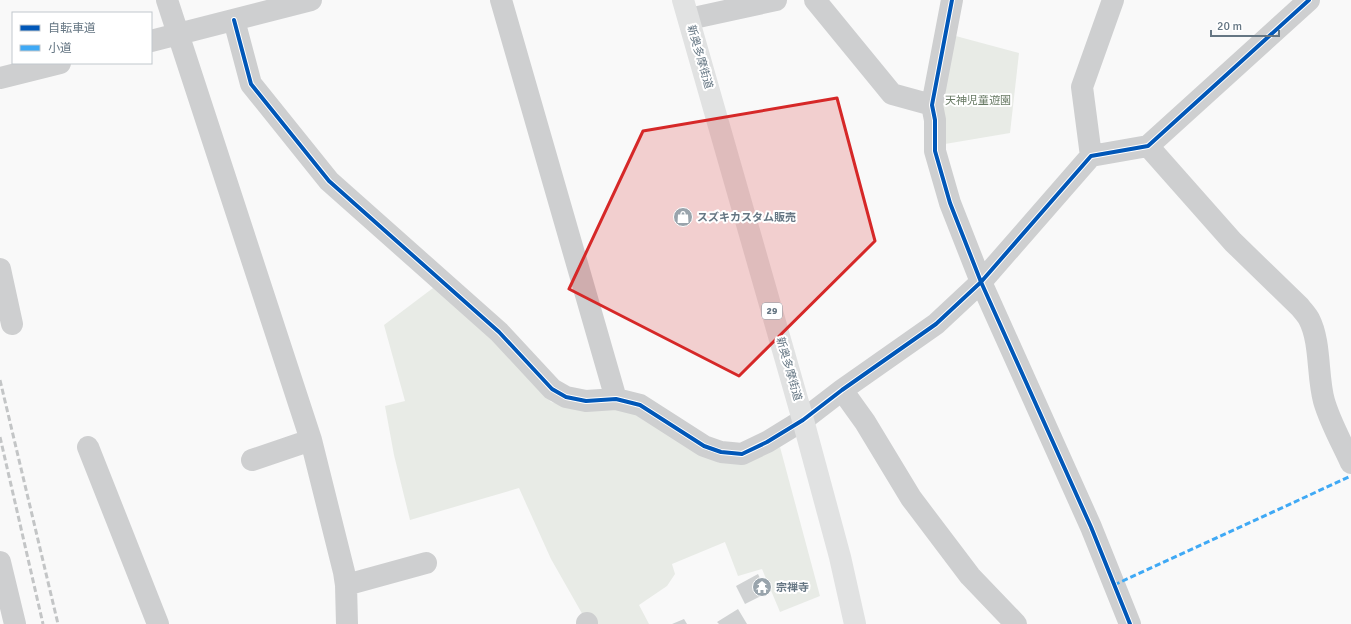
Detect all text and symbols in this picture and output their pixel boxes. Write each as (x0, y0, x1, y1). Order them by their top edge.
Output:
legend (12, 12, 152, 64)
scale bar (1211, 12, 1279, 38)
text: 20 m (1217, 19, 1242, 34)
text: 自転車道 (48, 21, 96, 36)
street label: 新奥多摩街道 (685, 23, 715, 91)
text: 小道 (48, 41, 72, 56)
park label: 天神児童遊園 (945, 94, 1011, 107)
shop icon: スズキカスタム販売 (672, 206, 694, 228)
place label: スズキカスタム販売 (697, 211, 796, 224)
road number: 29 (762, 303, 782, 319)
street label: 新奥多摩街道 (774, 335, 804, 403)
temple icon: 宗禅寺 (751, 576, 773, 598)
place label: 宗禅寺 (776, 581, 809, 594)

